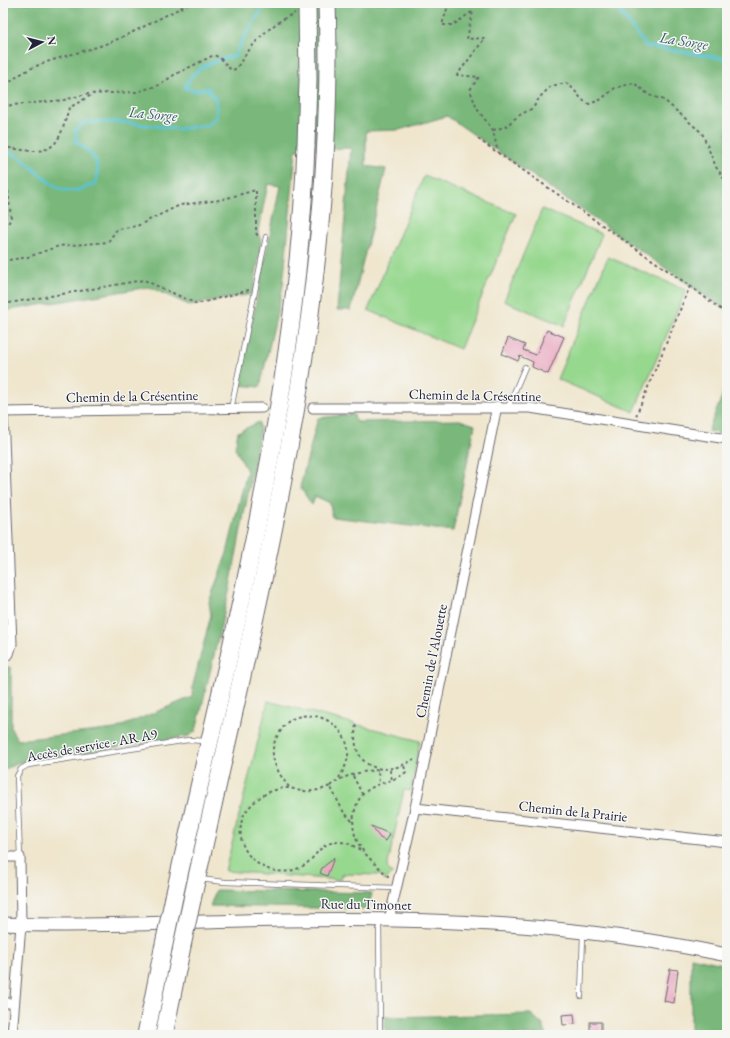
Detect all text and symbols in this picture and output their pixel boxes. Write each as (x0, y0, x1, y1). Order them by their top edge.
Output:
north arrow (22, 22, 62, 62)
water label: La Sorge (657, 27, 711, 54)
text: N (44, 36, 59, 46)
water label: La Sorge (127, 102, 179, 125)
street label: Chemin de la Crésentine (409, 385, 542, 405)
street label: Chemin de la Crésentine (66, 386, 199, 406)
street label: Chemin de l'Alouette (411, 602, 451, 720)
street label: Accès de service - AR A9 (24, 725, 159, 766)
street label: Chemin de la Prairie (518, 796, 629, 826)
street label: Rue du Timonet (320, 894, 412, 914)

